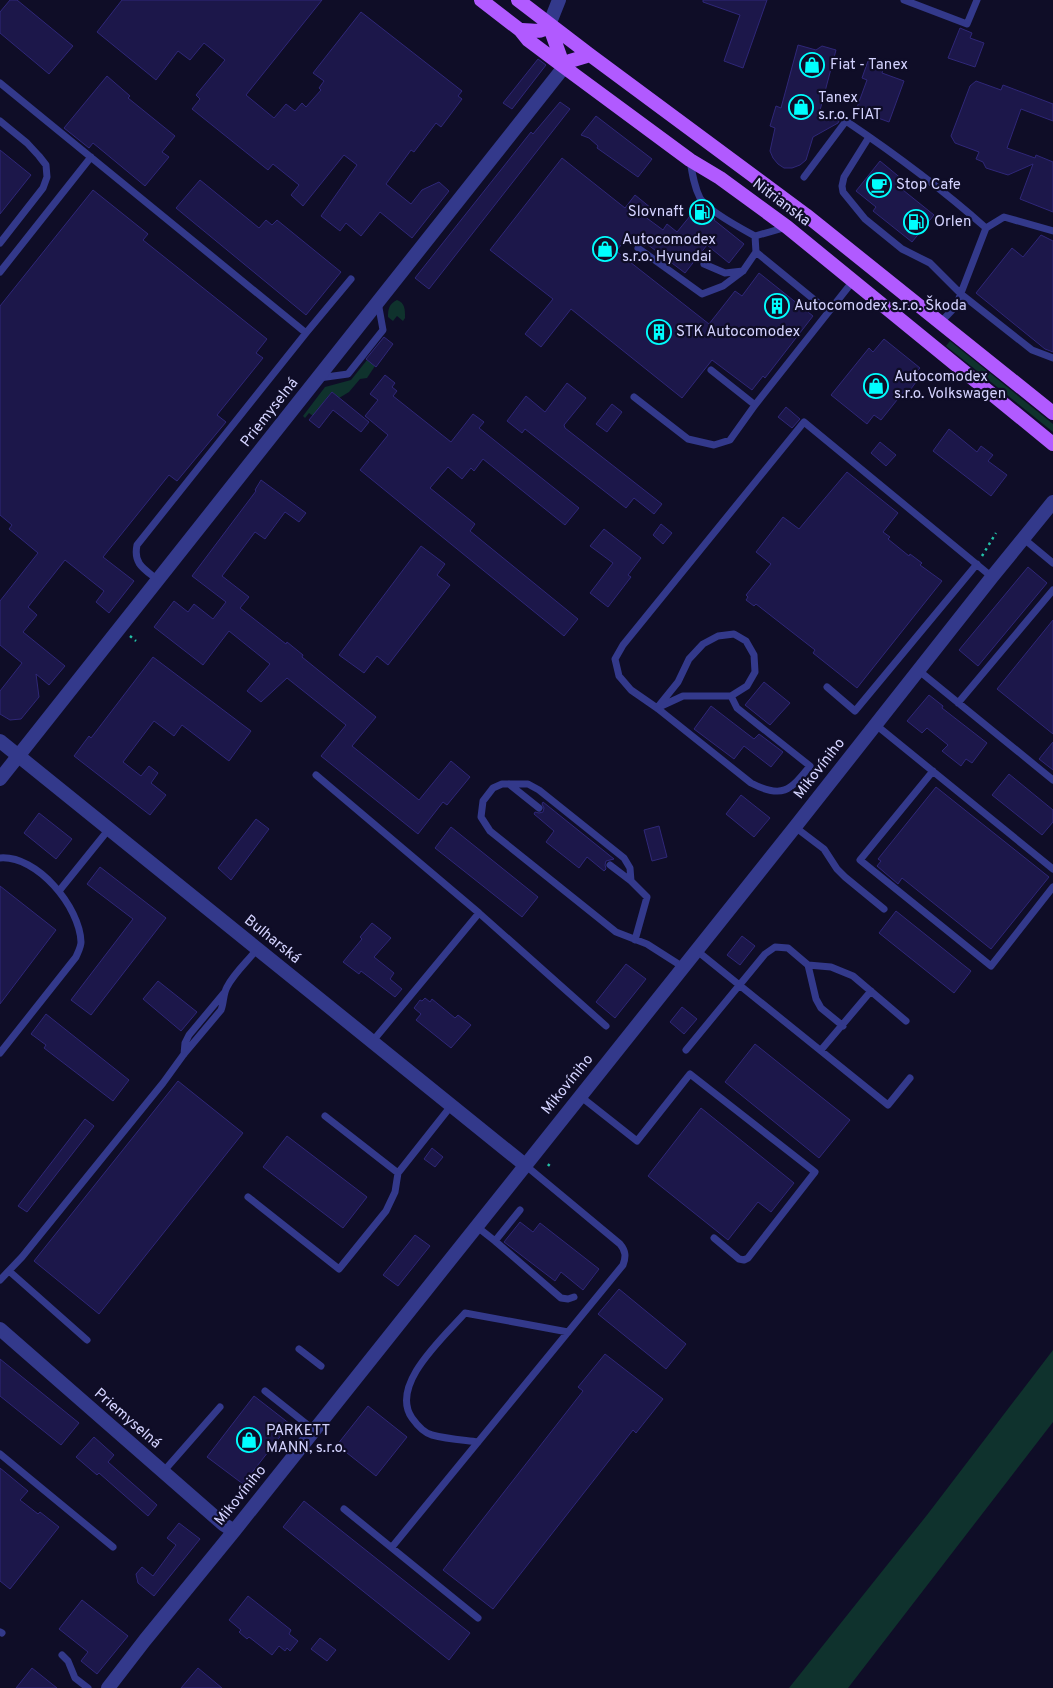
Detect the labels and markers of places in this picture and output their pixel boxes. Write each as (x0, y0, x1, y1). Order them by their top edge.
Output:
shop icon: Fiat - Tanex (799, 52, 825, 78)
place label: Fiat - Tanex (830, 56, 908, 75)
place label: Tanex s.r.o. FIAT (818, 89, 881, 125)
shop icon: Tanex s.r.o. FIAT (788, 94, 814, 120)
cafe icon: Stop Cafe (866, 172, 892, 198)
place label: Stop Cafe (896, 176, 961, 195)
fuel station icon: Slovnaft (689, 199, 715, 225)
place label: Slovnaft (628, 203, 684, 222)
fuel station icon: Orlen (903, 209, 929, 235)
place label: Orlen (934, 213, 971, 232)
place label: Autocomodex s.r.o. Hyundai (622, 231, 716, 267)
shop icon: Autocomodex s.r.o. Hyundai (592, 236, 618, 262)
building icon: Autocomodex s.r.o. Škoda (764, 293, 790, 319)
place label: Autocomodex s.r.o. Škoda (794, 295, 967, 316)
building icon: STK Autocomodex (646, 319, 672, 345)
place label: STK Autocomodex (676, 323, 800, 342)
place label: Autocomodex s.r.o. Volkswagen (894, 368, 1006, 404)
shop icon: Autocomodex s.r.o. Volkswagen (863, 373, 889, 399)
place label: PARKETT MANN, s.r.o. (266, 1422, 346, 1458)
shop icon: PARKETT MANN, s.r.o. (236, 1427, 262, 1453)

